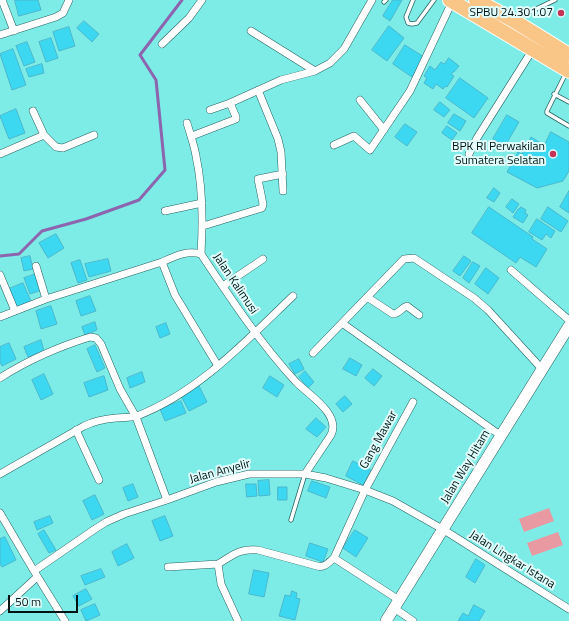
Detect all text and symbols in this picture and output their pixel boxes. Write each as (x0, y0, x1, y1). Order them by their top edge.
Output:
place label: SPBU 24.301.07 (469, 6, 553, 20)
marker: SPBU 24.301.07 (556, 8, 566, 18)
place label: BPK RI Perwakilan Sumatera Selatan (452, 140, 545, 168)
marker: BPK RI Perwakilan Sumatera Selatan (548, 149, 558, 159)
street label: Jalan Kalimusi (209, 251, 261, 317)
street label: Gang Mawar (357, 409, 401, 471)
street label: Jalan Way Hitam (438, 428, 494, 506)
street label: Jalan Anyelir (188, 457, 252, 487)
street label: Jalan Lingkar Istana (467, 528, 557, 592)
scale bar (10, 587, 80, 613)
text: 50 m (15, 592, 41, 611)

